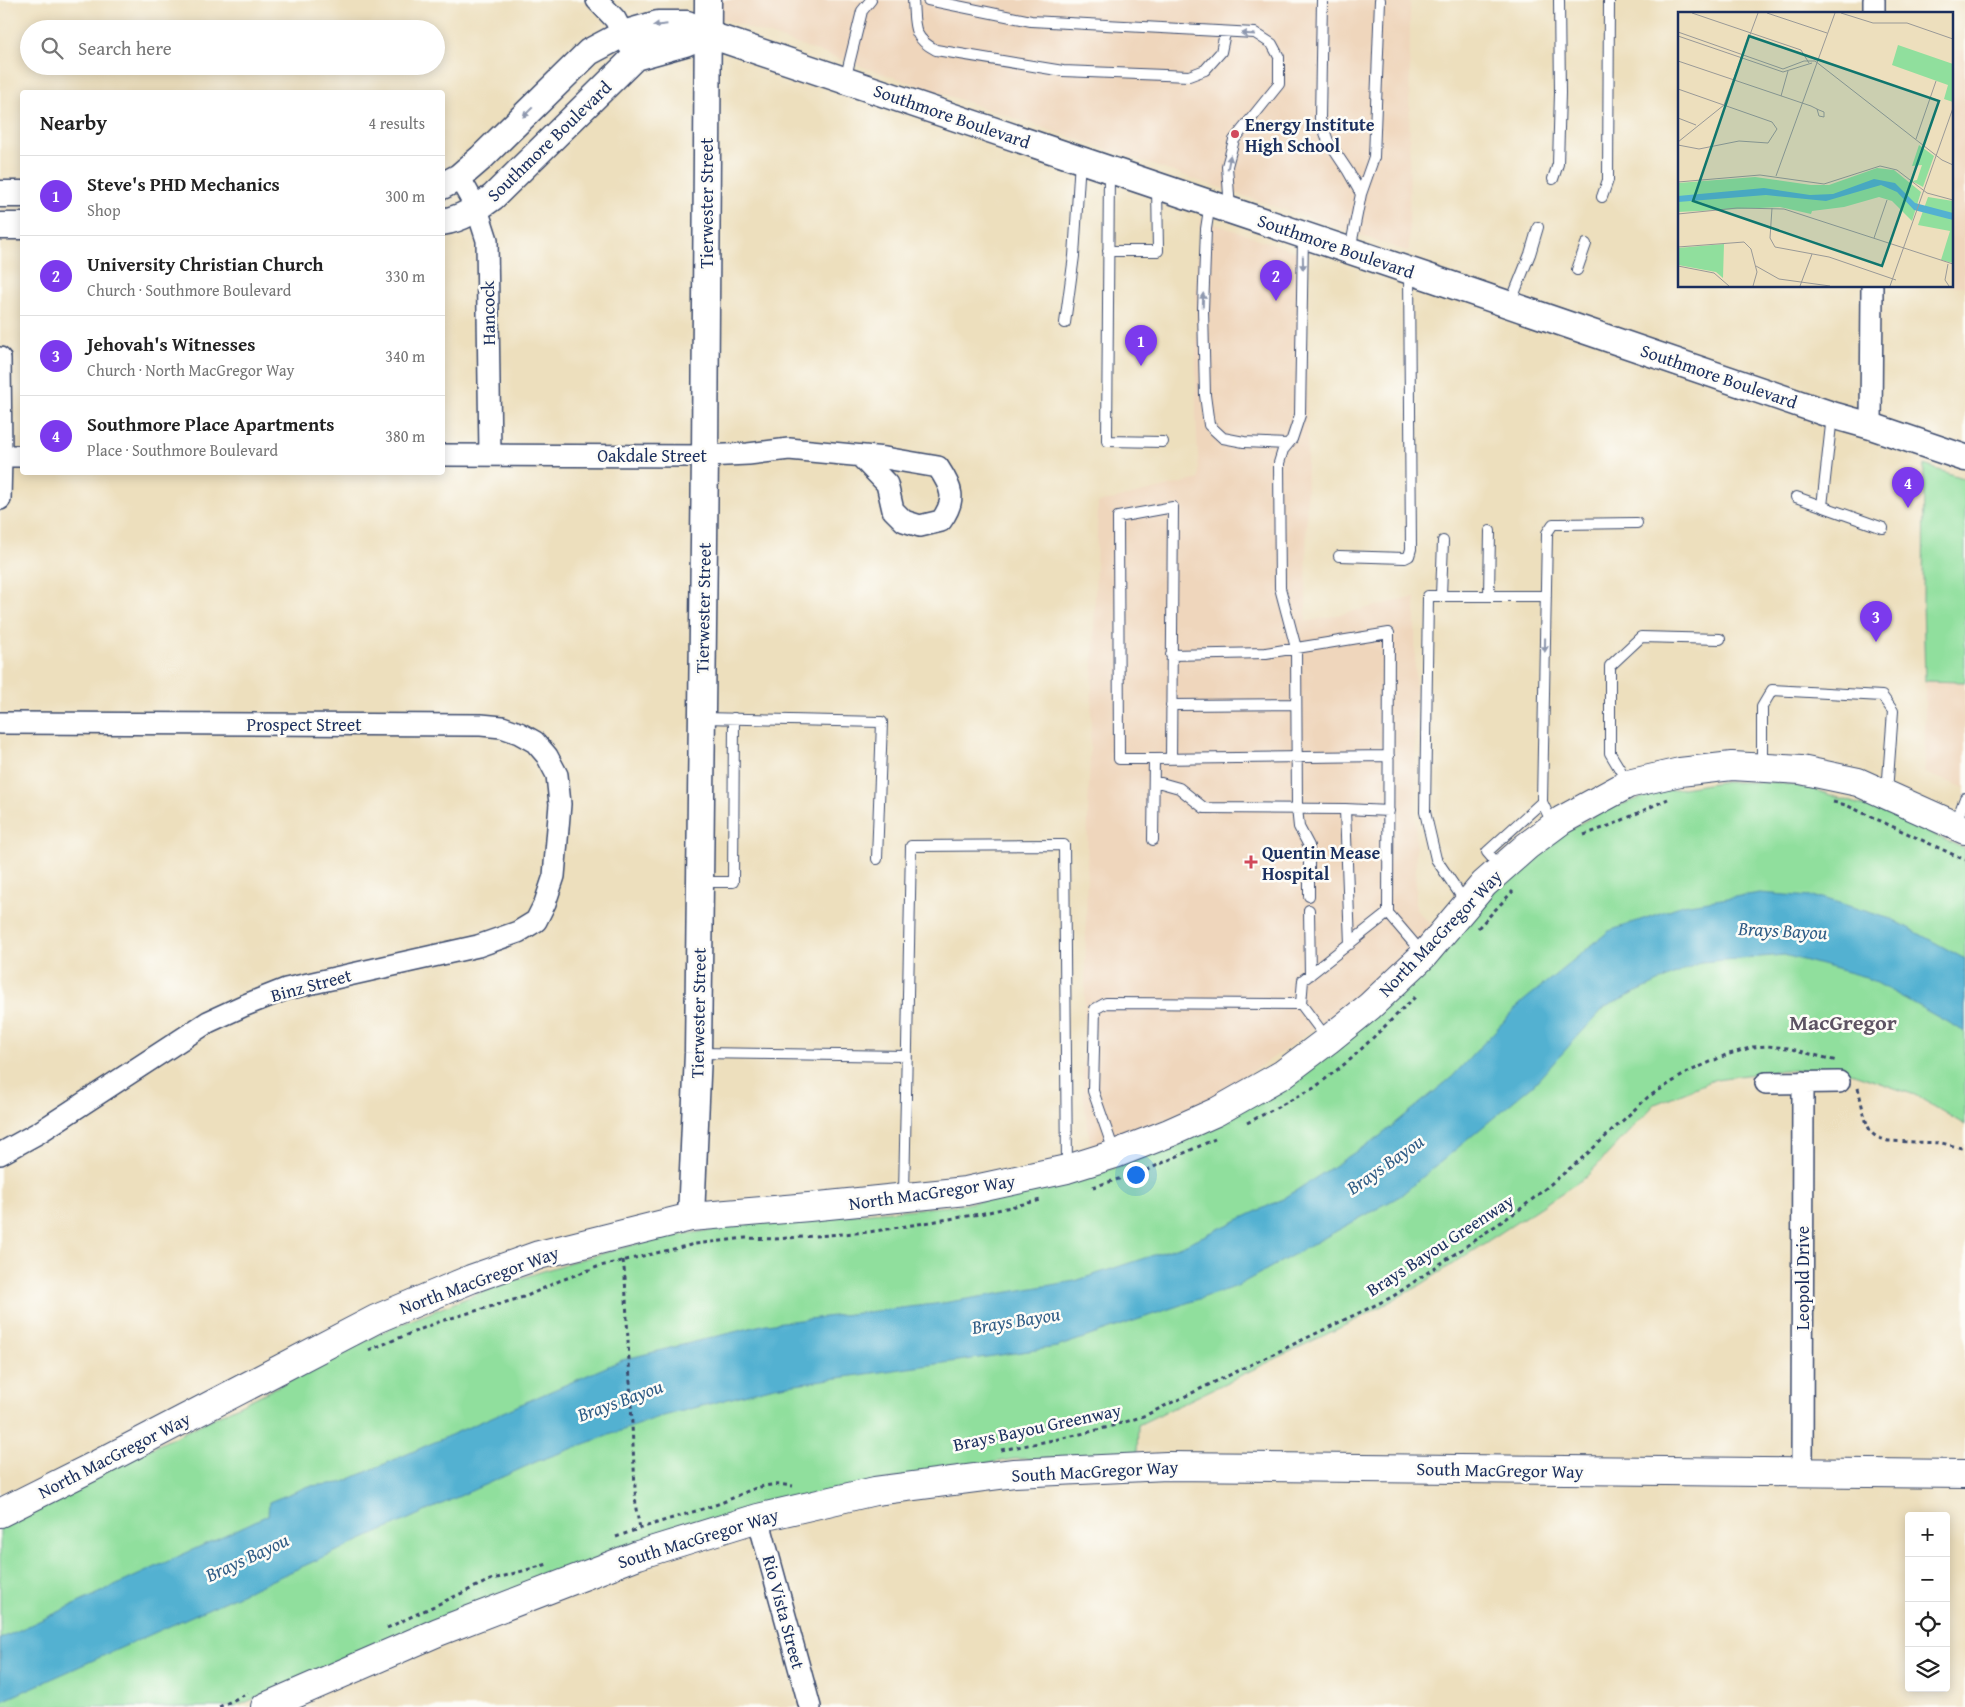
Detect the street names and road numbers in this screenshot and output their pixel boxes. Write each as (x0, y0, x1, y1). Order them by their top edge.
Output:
street label: Southmore Boulevard (481, 74, 618, 208)
street label: Southmore Boulevard (870, 77, 1034, 156)
street label: Tierwester Street (693, 137, 720, 268)
street label: Southmore Boulevard (1254, 207, 1418, 286)
street label: Hancock (474, 280, 502, 346)
street label: Southmore Boulevard (1637, 337, 1801, 416)
street label: Oakdale Street (597, 442, 707, 469)
street label: Tierwester Street (688, 542, 718, 674)
street label: Prospect Street (246, 711, 362, 738)
street label: North MacGregor Way (1372, 863, 1508, 1003)
street label: Tierwester Street (683, 947, 713, 1079)
street label: Binz Street (268, 961, 355, 1009)
street label: North MacGregor Way (847, 1167, 1017, 1217)
street label: Brays Bayou Greenway (1361, 1187, 1519, 1303)
street label: Leopold Drive (1789, 1226, 1816, 1330)
street label: North MacGregor Way (396, 1239, 563, 1321)
street label: Brays Bayou Greenway (951, 1396, 1123, 1458)
street label: North MacGregor Way (33, 1405, 195, 1505)
street label: South MacGregor Way (1011, 1453, 1179, 1489)
street label: South MacGregor Way (1416, 1455, 1584, 1485)
street label: South MacGregor Way (614, 1501, 782, 1575)
street label: Rio Vista Street (756, 1552, 812, 1673)

